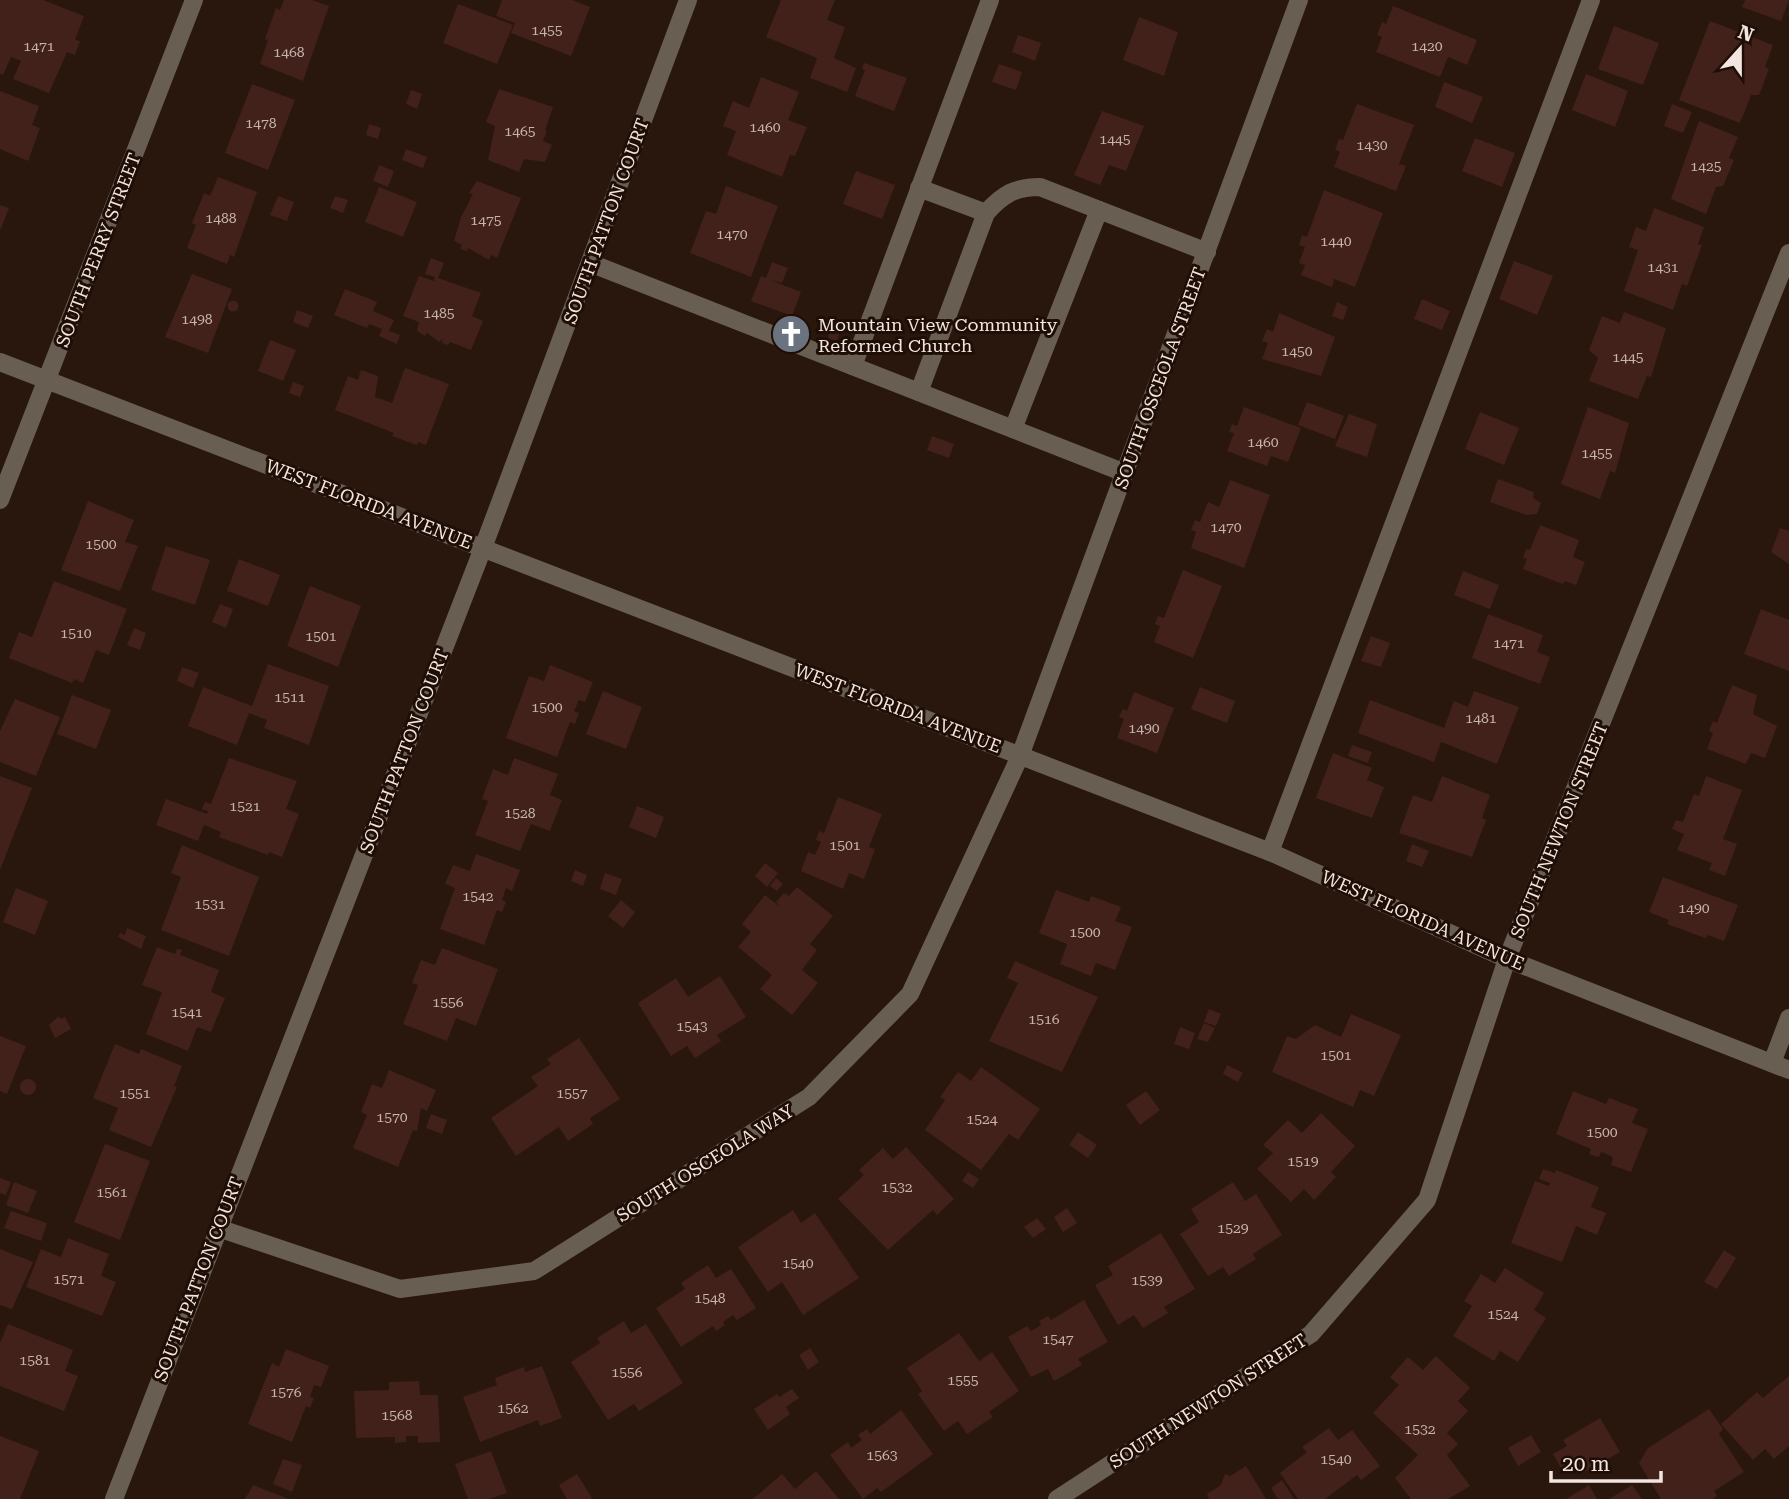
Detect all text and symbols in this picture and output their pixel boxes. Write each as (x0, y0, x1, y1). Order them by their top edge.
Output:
north arrow (1705, 14, 1775, 84)
text: N (1735, 20, 1757, 47)
house number: 1455 (531, 22, 563, 38)
house number: 1471 (23, 38, 55, 54)
house number: 1420 (1411, 38, 1443, 54)
house number: 1468 (273, 44, 305, 60)
house number: 1478 (245, 115, 277, 131)
street label: SOUTH PATTON COURT (559, 115, 653, 327)
house number: 1460 (749, 119, 781, 135)
house number: 1465 (504, 123, 536, 139)
house number: 1445 (1099, 131, 1131, 147)
house number: 1430 (1356, 137, 1388, 153)
street label: SOUTH PERRY STREET (51, 150, 145, 350)
house number: 1425 (1690, 158, 1722, 174)
house number: 1488 (205, 210, 237, 226)
house number: 1475 (470, 212, 502, 228)
house number: 1470 (716, 226, 748, 242)
house number: 1440 (1320, 233, 1352, 249)
house number: 1431 (1647, 259, 1679, 275)
street label: SOUTH OSCEOLA STREET (1110, 264, 1210, 492)
house number: 1485 (423, 305, 455, 321)
house number: 1498 (181, 311, 213, 327)
church icon: Mountain View Community Reformed Church (770, 313, 812, 355)
place label: Mountain View Community Reformed Church (818, 314, 1058, 356)
house number: 1450 (1281, 343, 1313, 359)
house number: 1445 (1612, 349, 1644, 365)
house number: 1460 (1247, 434, 1279, 450)
house number: 1455 (1581, 445, 1613, 461)
street label: WEST FLORIDA AVENUE (263, 455, 475, 553)
house number: 1470 (1210, 519, 1242, 535)
house number: 1500 (85, 536, 117, 552)
house number: 1510 (60, 625, 92, 641)
house number: 1501 (305, 628, 337, 644)
house number: 1471 (1493, 635, 1525, 651)
street label: SOUTH PATTON COURT (355, 646, 453, 856)
street label: WEST FLORIDA AVENUE (792, 659, 1004, 757)
house number: 1511 (274, 689, 306, 705)
house number: 1500 (531, 699, 563, 715)
house number: 1481 (1465, 710, 1497, 726)
street label: SOUTH NEWTON STREET (1506, 719, 1612, 941)
house number: 1490 (1128, 720, 1160, 736)
house number: 1521 (229, 798, 261, 814)
house number: 1528 (504, 805, 536, 821)
house number: 1501 (829, 837, 861, 853)
street label: WEST FLORIDA AVENUE (1318, 866, 1528, 974)
house number: 1542 (462, 888, 494, 904)
house number: 1531 (194, 896, 226, 912)
house number: 1490 (1678, 900, 1710, 916)
house number: 1500 (1069, 924, 1101, 940)
house number: 1556 (432, 994, 464, 1010)
house number: 1541 (171, 1004, 203, 1020)
house number: 1516 (1028, 1011, 1060, 1027)
house number: 1543 (676, 1018, 708, 1034)
house number: 1501 (1320, 1047, 1352, 1063)
house number: 1551 (119, 1085, 151, 1101)
house number: 1557 (556, 1085, 588, 1101)
street label: SOUTH OSCEOLA WAY (613, 1099, 798, 1226)
house number: 1570 (376, 1109, 408, 1125)
house number: 1524 (966, 1111, 998, 1127)
house number: 1500 (1586, 1124, 1618, 1140)
house number: 1519 (1287, 1153, 1319, 1169)
street label: SOUTH PATTON COURT (149, 1174, 247, 1384)
house number: 1532 (881, 1179, 913, 1195)
house number: 1561 (96, 1184, 128, 1200)
house number: 1529 (1217, 1220, 1249, 1236)
house number: 1540 (782, 1255, 814, 1271)
house number: 1571 (53, 1271, 85, 1287)
house number: 1539 (1131, 1272, 1163, 1288)
house number: 1548 (694, 1290, 726, 1306)
house number: 1524 (1487, 1306, 1519, 1322)
street label: SOUTH NEWTON STREET (1105, 1329, 1311, 1473)
house number: 1547 (1042, 1331, 1074, 1347)
house number: 1581 (19, 1352, 51, 1368)
house number: 1556 (611, 1364, 643, 1380)
house number: 1555 (947, 1372, 979, 1388)
house number: 1576 (270, 1384, 302, 1400)
house number: 1562 (497, 1400, 529, 1416)
house number: 1568 (381, 1407, 413, 1423)
house number: 1532 (1404, 1421, 1436, 1437)
scale bar (1551, 1440, 1661, 1484)
house number: 1563 (866, 1447, 898, 1463)
house number: 1540 (1320, 1451, 1352, 1467)
text: 20 m (1562, 1452, 1610, 1476)

